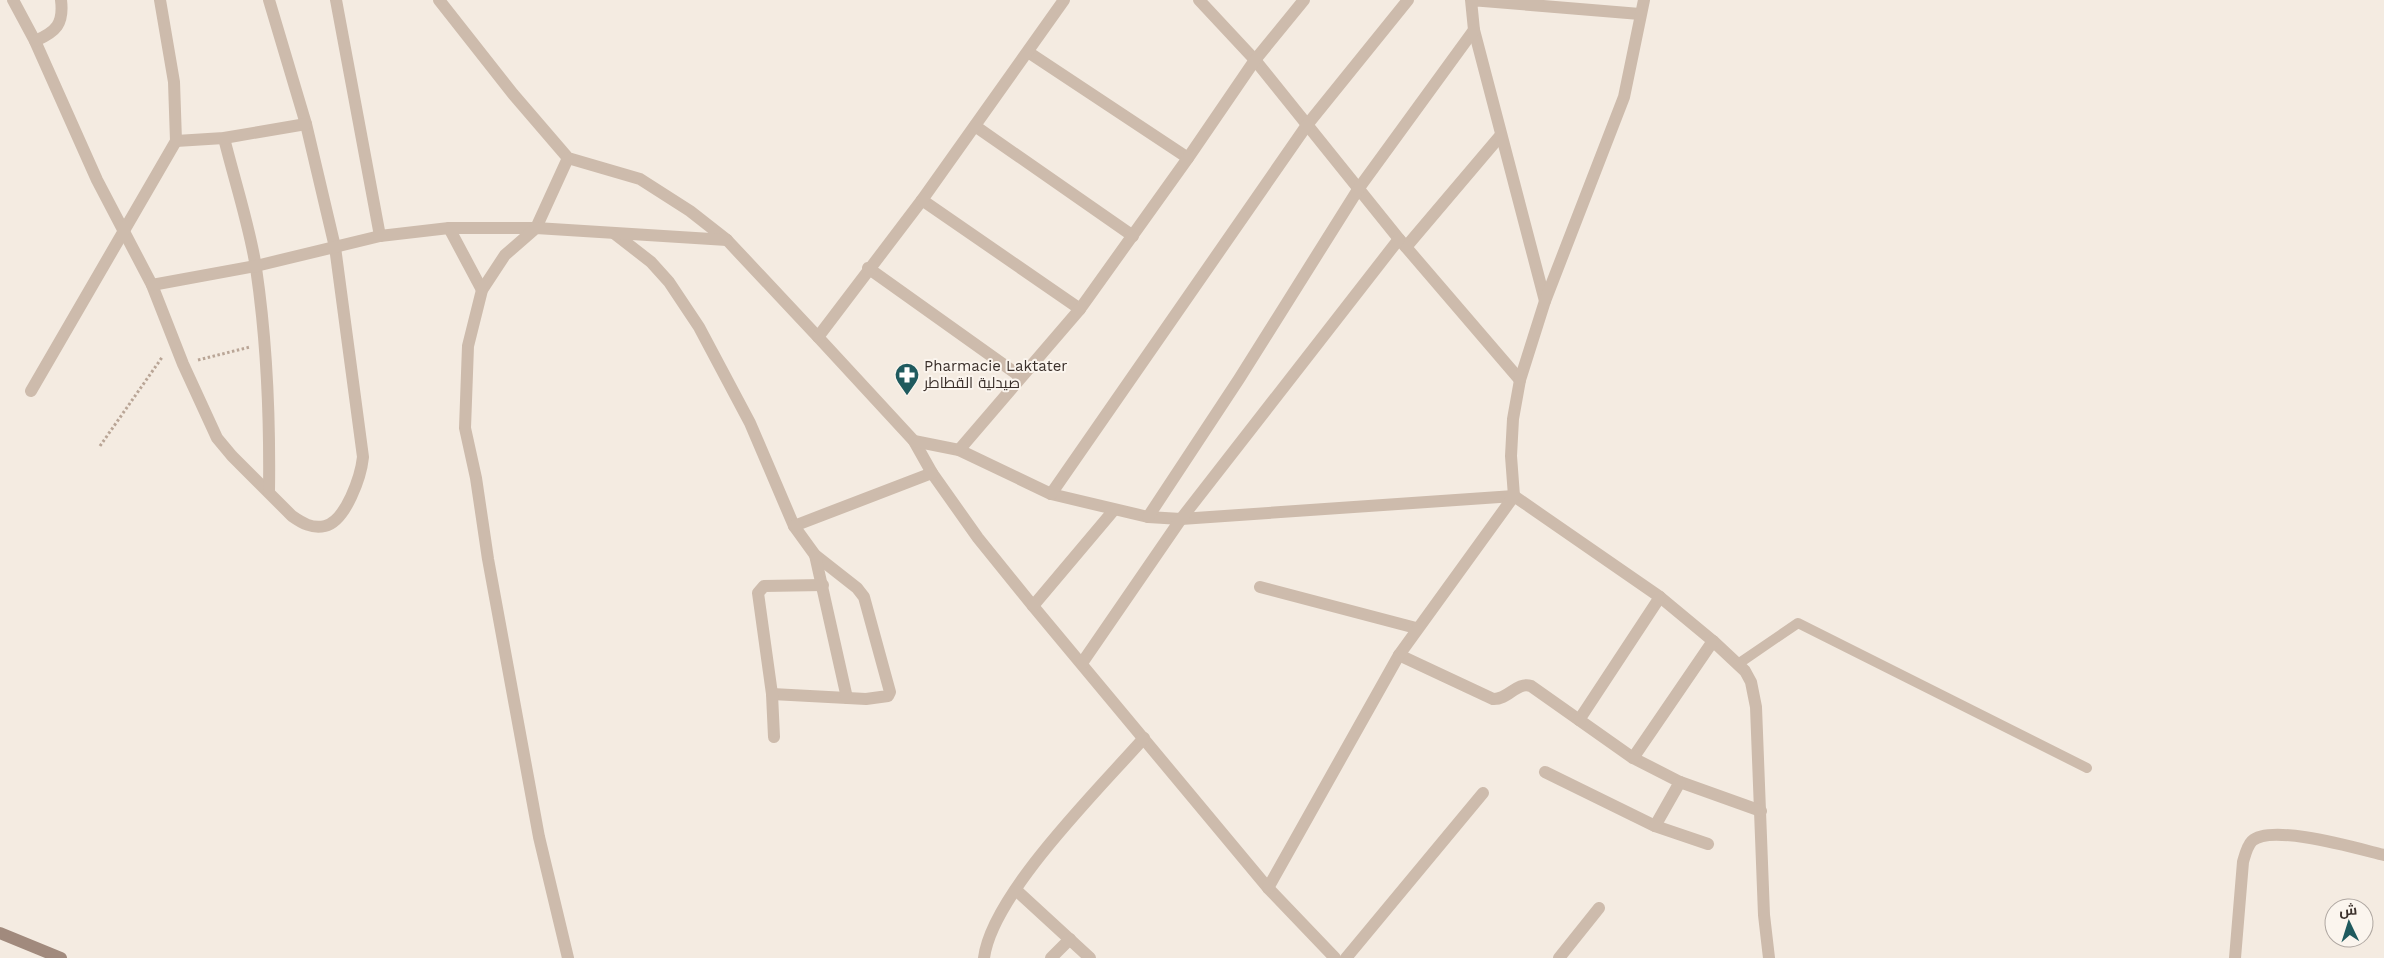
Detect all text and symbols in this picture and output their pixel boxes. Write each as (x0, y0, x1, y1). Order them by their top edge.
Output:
place label: Pharmacie Laktater صيدلية القطاطر (923, 357, 1068, 392)
pharmacy icon: Pharmacie Laktater صيدلية القطاطر (894, 362, 920, 396)
north arrow (2324, 898, 2374, 948)
text: ش (2339, 901, 2358, 920)

